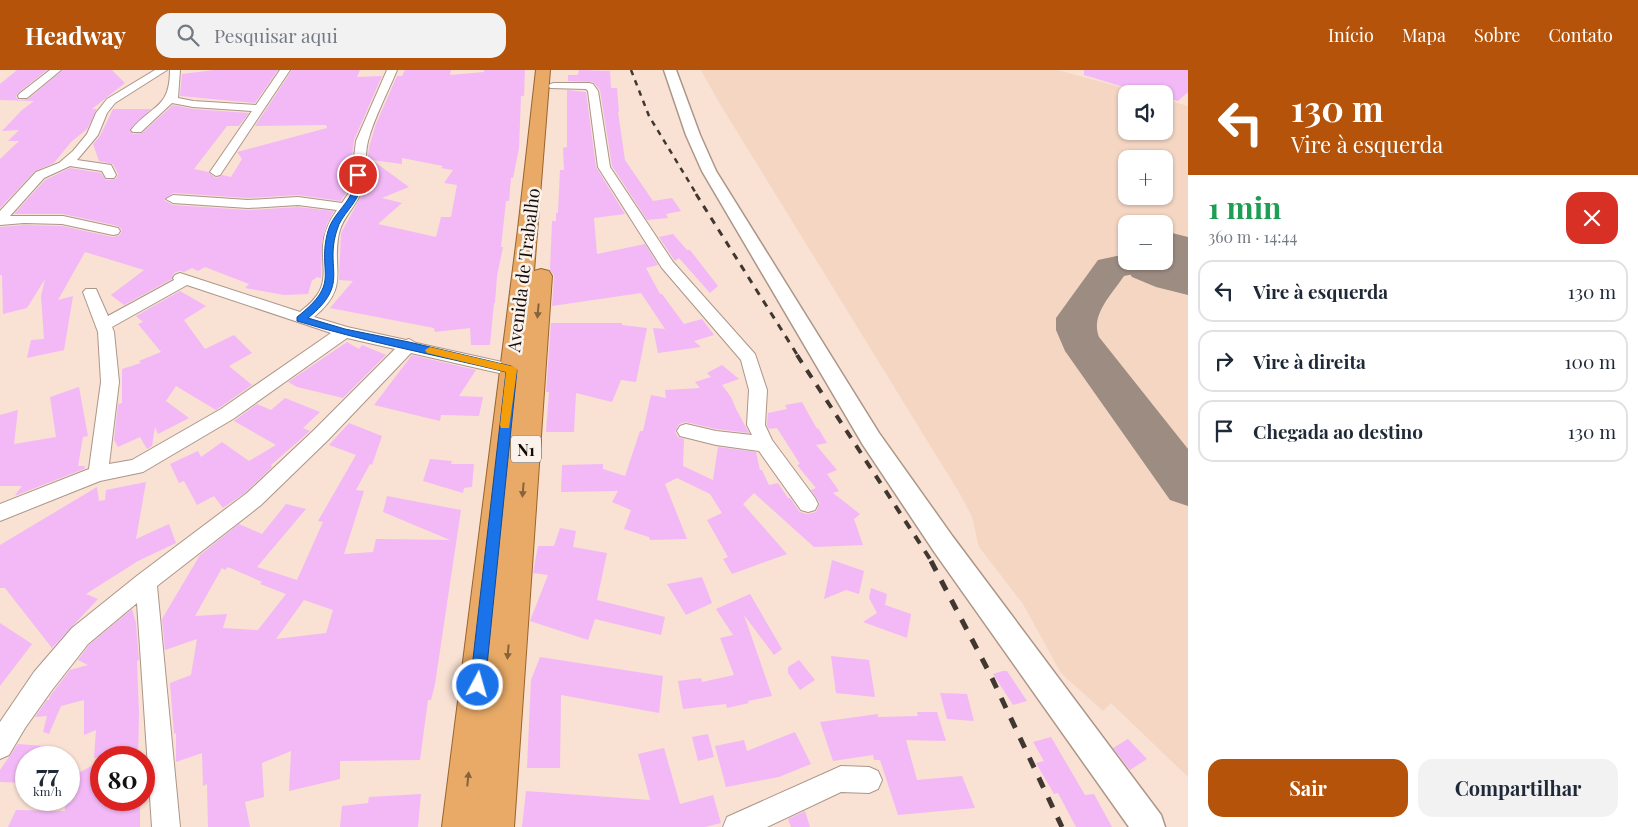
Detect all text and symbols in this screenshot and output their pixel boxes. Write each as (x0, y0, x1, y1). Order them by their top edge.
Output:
search box (156, 13, 506, 58)
text: Headway (25, 19, 126, 51)
icon: search (174, 21, 202, 49)
text: Pesquisar aqui (214, 22, 338, 48)
text: Início (1328, 23, 1374, 47)
text: Mapa (1402, 23, 1446, 47)
text: Sobre (1474, 23, 1520, 47)
text: Contato (1548, 23, 1613, 47)
text: 130 m (1291, 84, 1384, 131)
map controls (1118, 85, 1173, 270)
button: sound (1118, 85, 1173, 140)
icon: left (1208, 90, 1273, 155)
text: Vire à esquerda (1291, 129, 1443, 159)
button: + (1118, 150, 1173, 205)
pin (337, 154, 379, 196)
icon: arrive (344, 161, 372, 189)
street label: Avenida de Trabalho (501, 186, 545, 354)
text: 1 min (1208, 187, 1282, 227)
button: close (1566, 192, 1618, 244)
button: − (1118, 215, 1173, 270)
text: 360 m · 14:44 (1208, 226, 1297, 247)
icon: left (1210, 277, 1238, 305)
text: Vire à esquerda (1253, 278, 1388, 304)
text: 130 m (1568, 278, 1616, 304)
one-way arrow (533, 303, 541, 319)
icon: right (1210, 347, 1238, 375)
text: Vire à direita (1253, 348, 1366, 374)
text: 100 m (1565, 348, 1616, 374)
icon: arrive (1210, 417, 1238, 445)
text: Chegada ao destino (1253, 418, 1423, 444)
text: 130 m (1568, 418, 1616, 444)
road number: N1 (511, 436, 541, 462)
one-way arrow (518, 482, 526, 498)
one-way arrow (504, 644, 512, 660)
position arrow (451, 658, 503, 710)
speed limit sign: 80 (90, 746, 155, 811)
text: 77 (36, 756, 59, 789)
button: Sair (1208, 759, 1408, 817)
button: Compartilhar (1418, 759, 1618, 817)
one-way arrow (464, 770, 472, 786)
text: km/h (33, 783, 62, 799)

